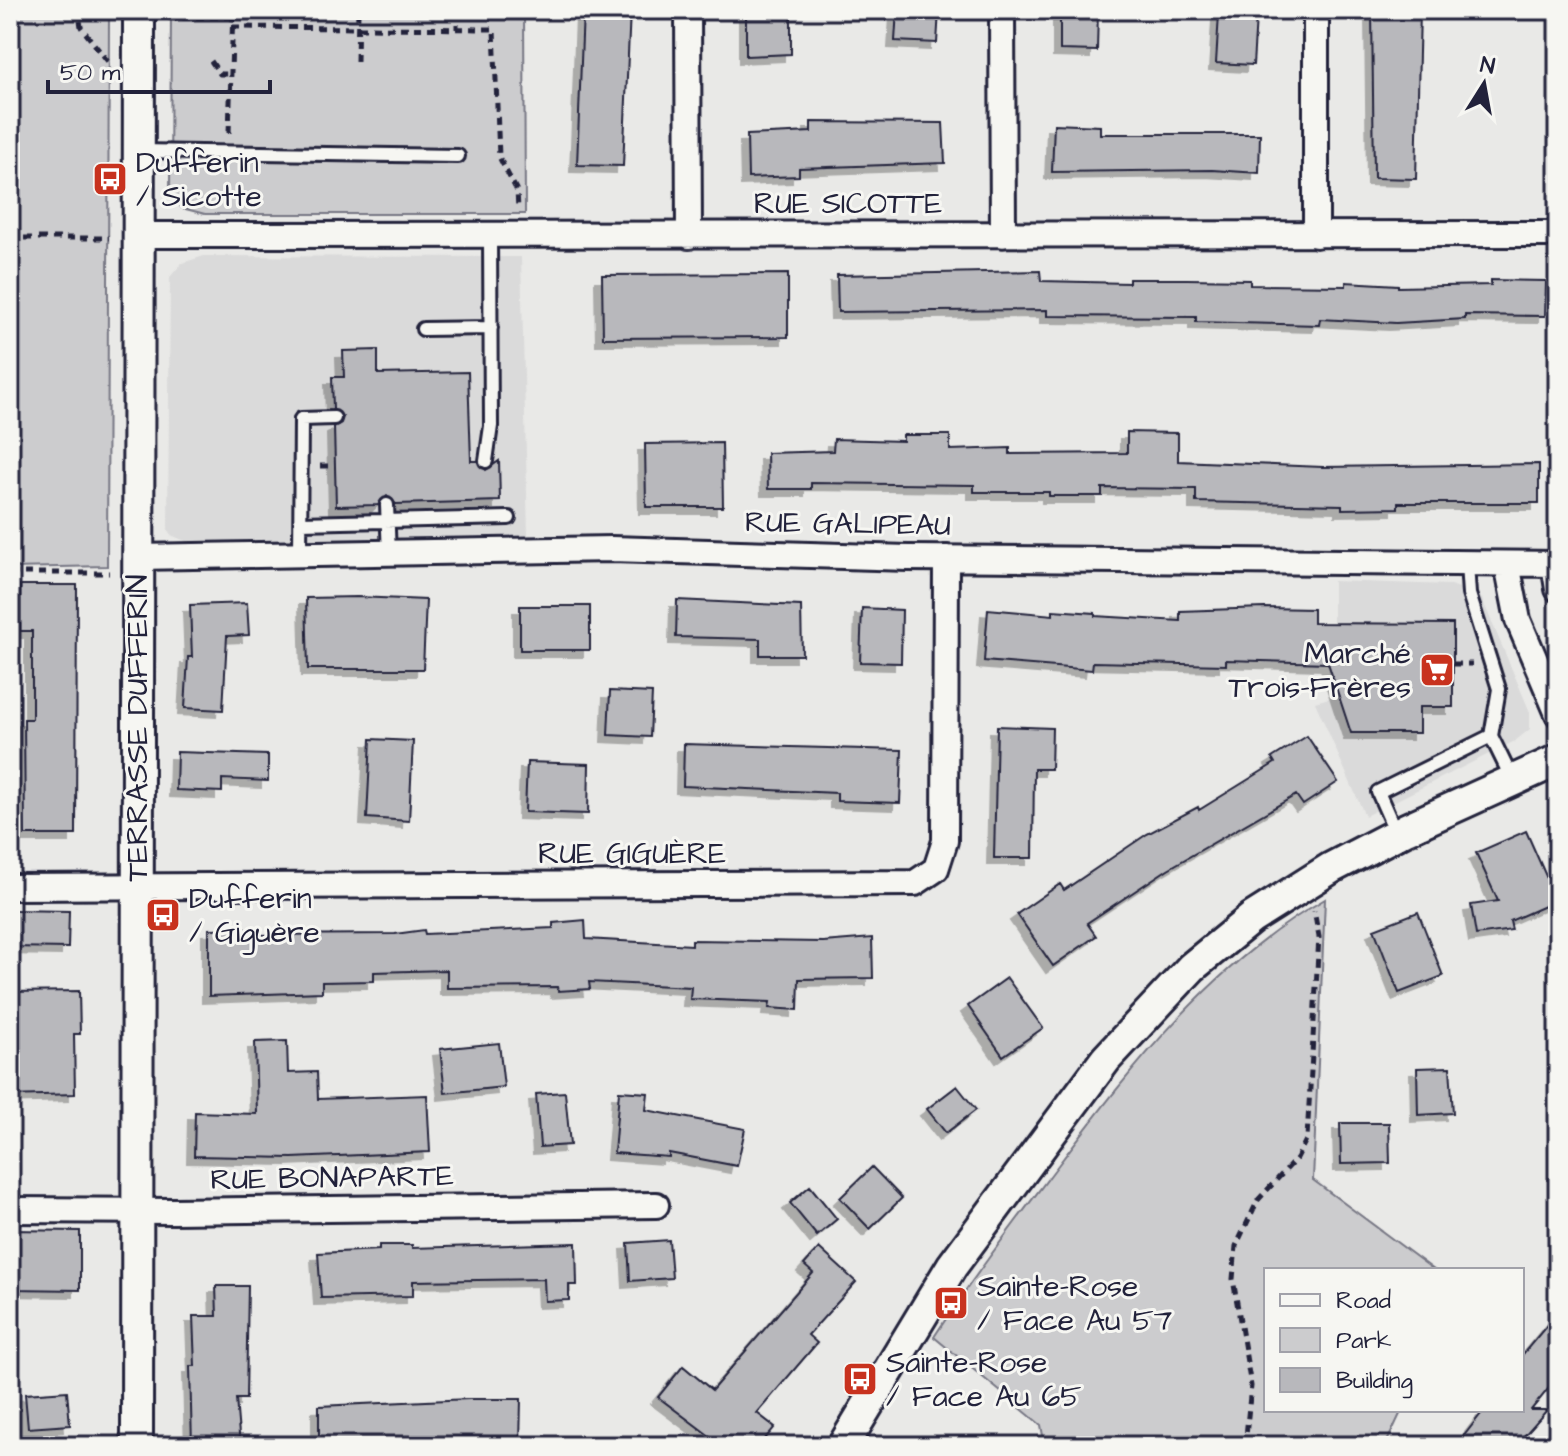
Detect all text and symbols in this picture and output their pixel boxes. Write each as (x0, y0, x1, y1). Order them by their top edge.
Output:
scale bar (48, 44, 270, 94)
north arrow (1444, 44, 1524, 124)
text: N (1478, 49, 1497, 82)
text: 50 m (60, 56, 121, 90)
place label: Dufferin / Sicotte (136, 142, 262, 218)
bus stop icon: Dufferin / Sicotte (91, 160, 129, 198)
street label: RUE SICOTTE (754, 183, 942, 225)
street label: RUE GALIPEAU (745, 501, 951, 547)
street label: TERRASSE DUFFERIN (117, 574, 159, 882)
place label: Marché Trois-Frères (1229, 633, 1411, 709)
supermarket icon: Marché Trois-Frères (1418, 651, 1456, 689)
street label: RUE GIGUÈRE (538, 833, 726, 875)
place label: Dufferin / Giguère (189, 878, 320, 955)
bus stop icon: Dufferin / Giguère (144, 896, 182, 934)
street label: RUE BONAPARTE (210, 1155, 454, 1201)
place label: Sainte-Rose / Face Au 57 (977, 1266, 1172, 1342)
legend (1264, 1268, 1524, 1412)
bus stop icon: Sainte-Rose / Face Au 57 (932, 1284, 970, 1322)
text: Road (1336, 1284, 1391, 1318)
text: Park (1336, 1324, 1392, 1358)
place label: Sainte-Rose / Face Au 65 (886, 1342, 1081, 1418)
bus stop icon: Sainte-Rose / Face Au 65 (841, 1360, 879, 1398)
text: Building (1336, 1364, 1413, 1399)

